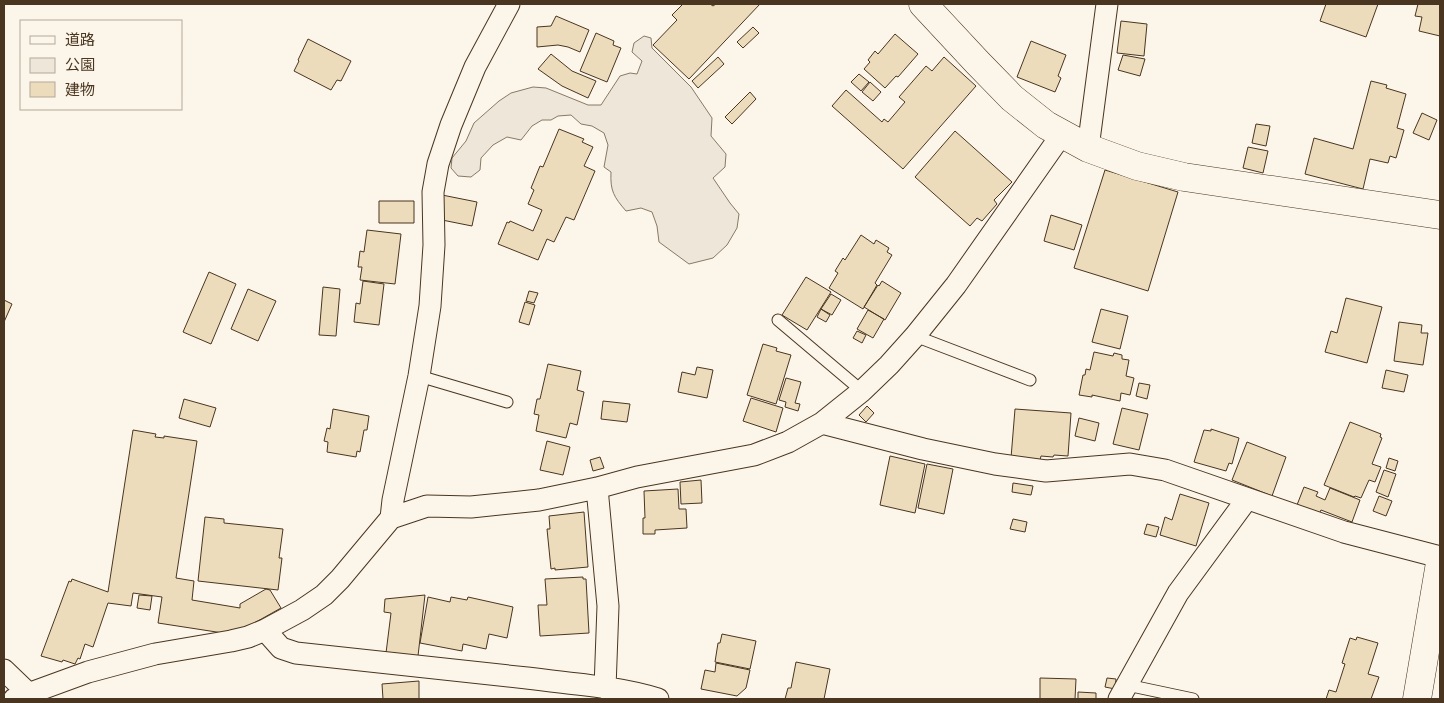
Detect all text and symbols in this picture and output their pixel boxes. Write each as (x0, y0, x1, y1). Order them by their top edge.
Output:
legend (20, 20, 182, 110)
text: 道路 (65, 29, 95, 50)
text: 公園 (65, 54, 95, 75)
text: 建物 (65, 79, 95, 100)

